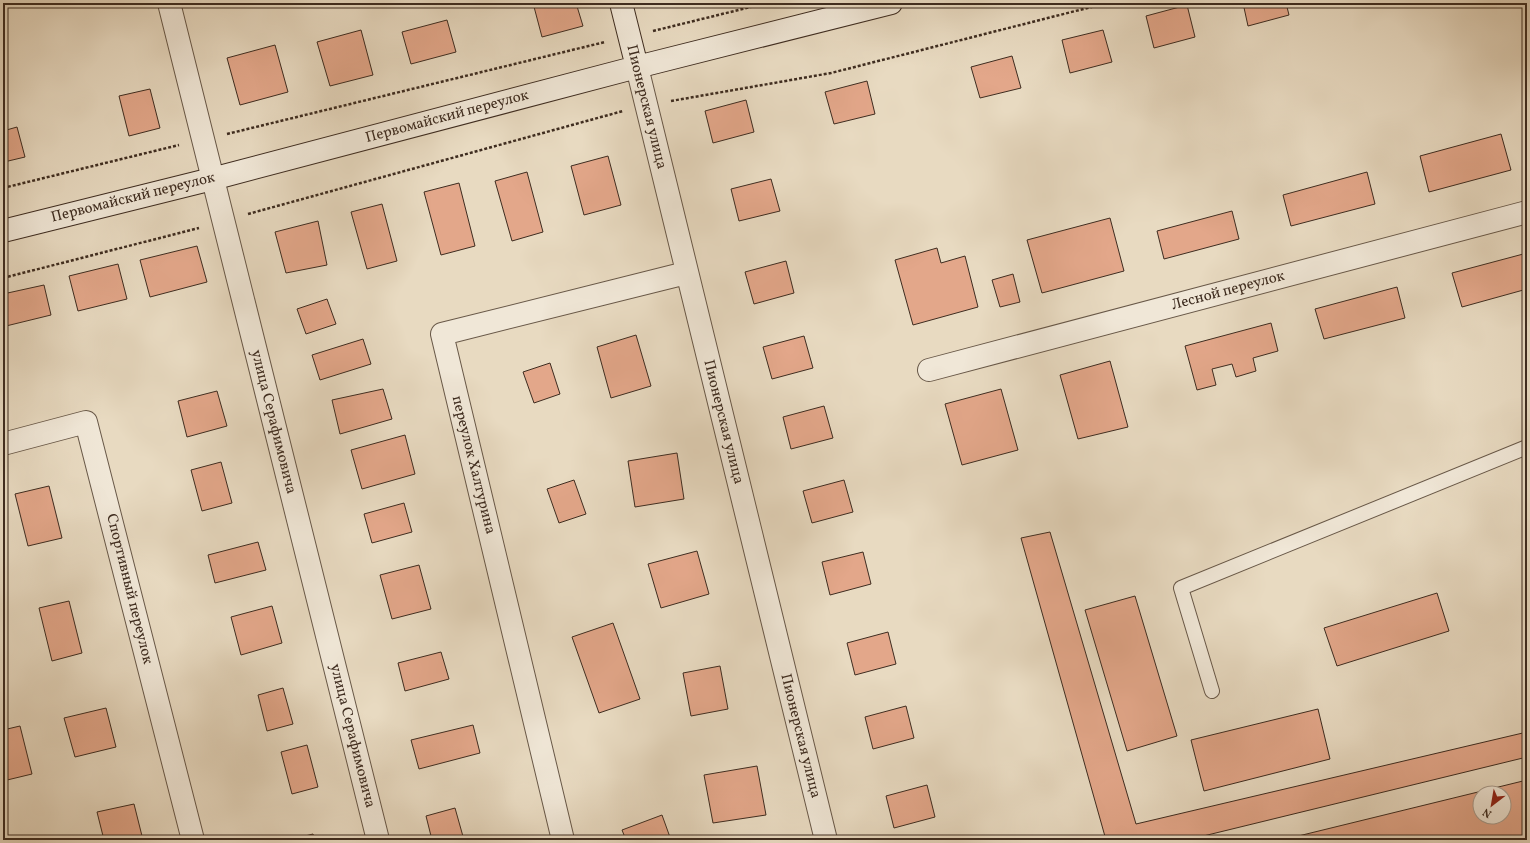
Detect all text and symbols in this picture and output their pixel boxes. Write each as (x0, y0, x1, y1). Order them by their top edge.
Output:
street label: Пионерская улица (620, 43, 672, 171)
street label: Первомайский переулок (363, 85, 531, 149)
street label: Первомайский переулок (49, 167, 217, 229)
street label: Лесной переулок (1169, 266, 1287, 316)
street label: улица Серафимовича (245, 348, 301, 496)
street label: Пионерская улица (697, 358, 749, 486)
street label: переулок Халтурина (446, 394, 500, 536)
street label: Спортивный переулок (100, 512, 158, 666)
street label: улица Серафимовича (324, 662, 380, 810)
street label: Пионерская улица (774, 672, 826, 800)
north arrow (1472, 785, 1512, 825)
text: N (1480, 804, 1495, 821)

